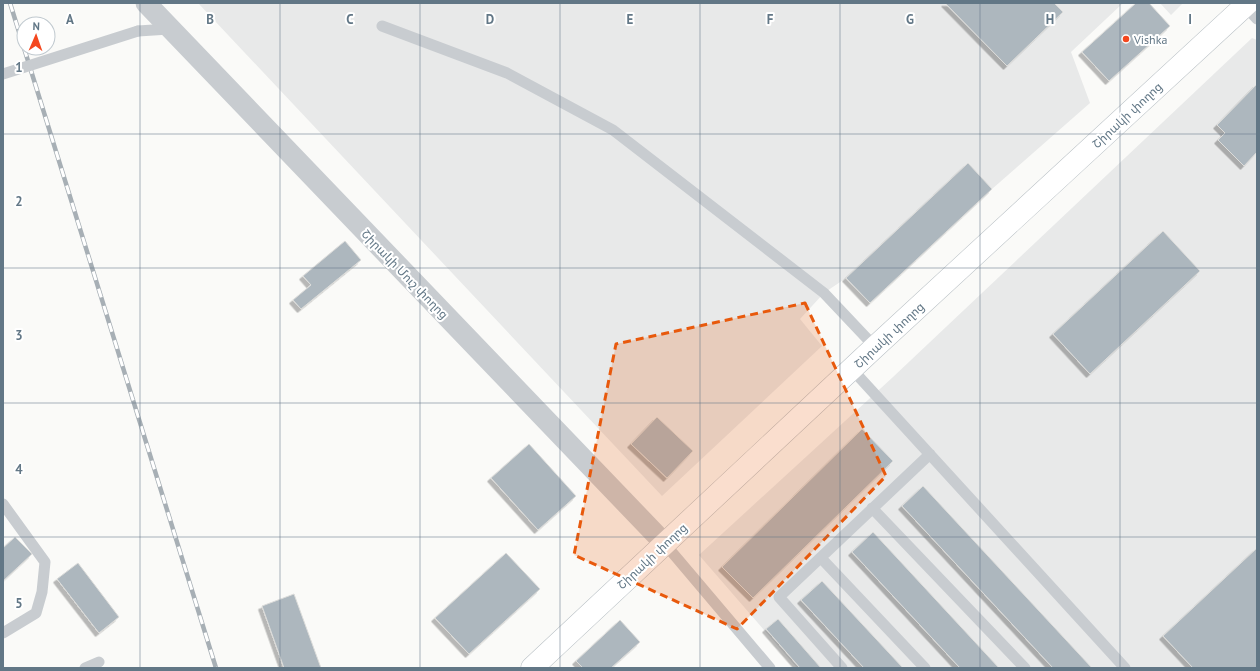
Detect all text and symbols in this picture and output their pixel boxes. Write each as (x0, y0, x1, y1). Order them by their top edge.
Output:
text: A (66, 11, 74, 28)
text: B (206, 11, 214, 28)
text: C (346, 11, 354, 28)
text: D (486, 11, 494, 28)
text: E (627, 11, 634, 28)
text: F (767, 11, 774, 28)
text: G (906, 11, 914, 28)
text: H (1046, 11, 1054, 28)
text: I (1188, 11, 1192, 28)
north arrow (16, 16, 56, 56)
text: N (32, 19, 40, 33)
place label: Vishka (1133, 32, 1167, 47)
marker: Vishka (1121, 34, 1131, 44)
text: 1 (15, 59, 23, 76)
street label: Շիրակի փողոց (1089, 79, 1165, 151)
text: 2 (15, 193, 23, 210)
street label: Շիրակի Մուշ փողոց (358, 226, 452, 322)
street label: Շիրակի փողոց (851, 299, 927, 371)
text: 3 (15, 327, 23, 344)
text: 4 (15, 461, 23, 478)
street label: Շիրակի փողոց (614, 520, 690, 592)
text: 5 (15, 595, 23, 612)

